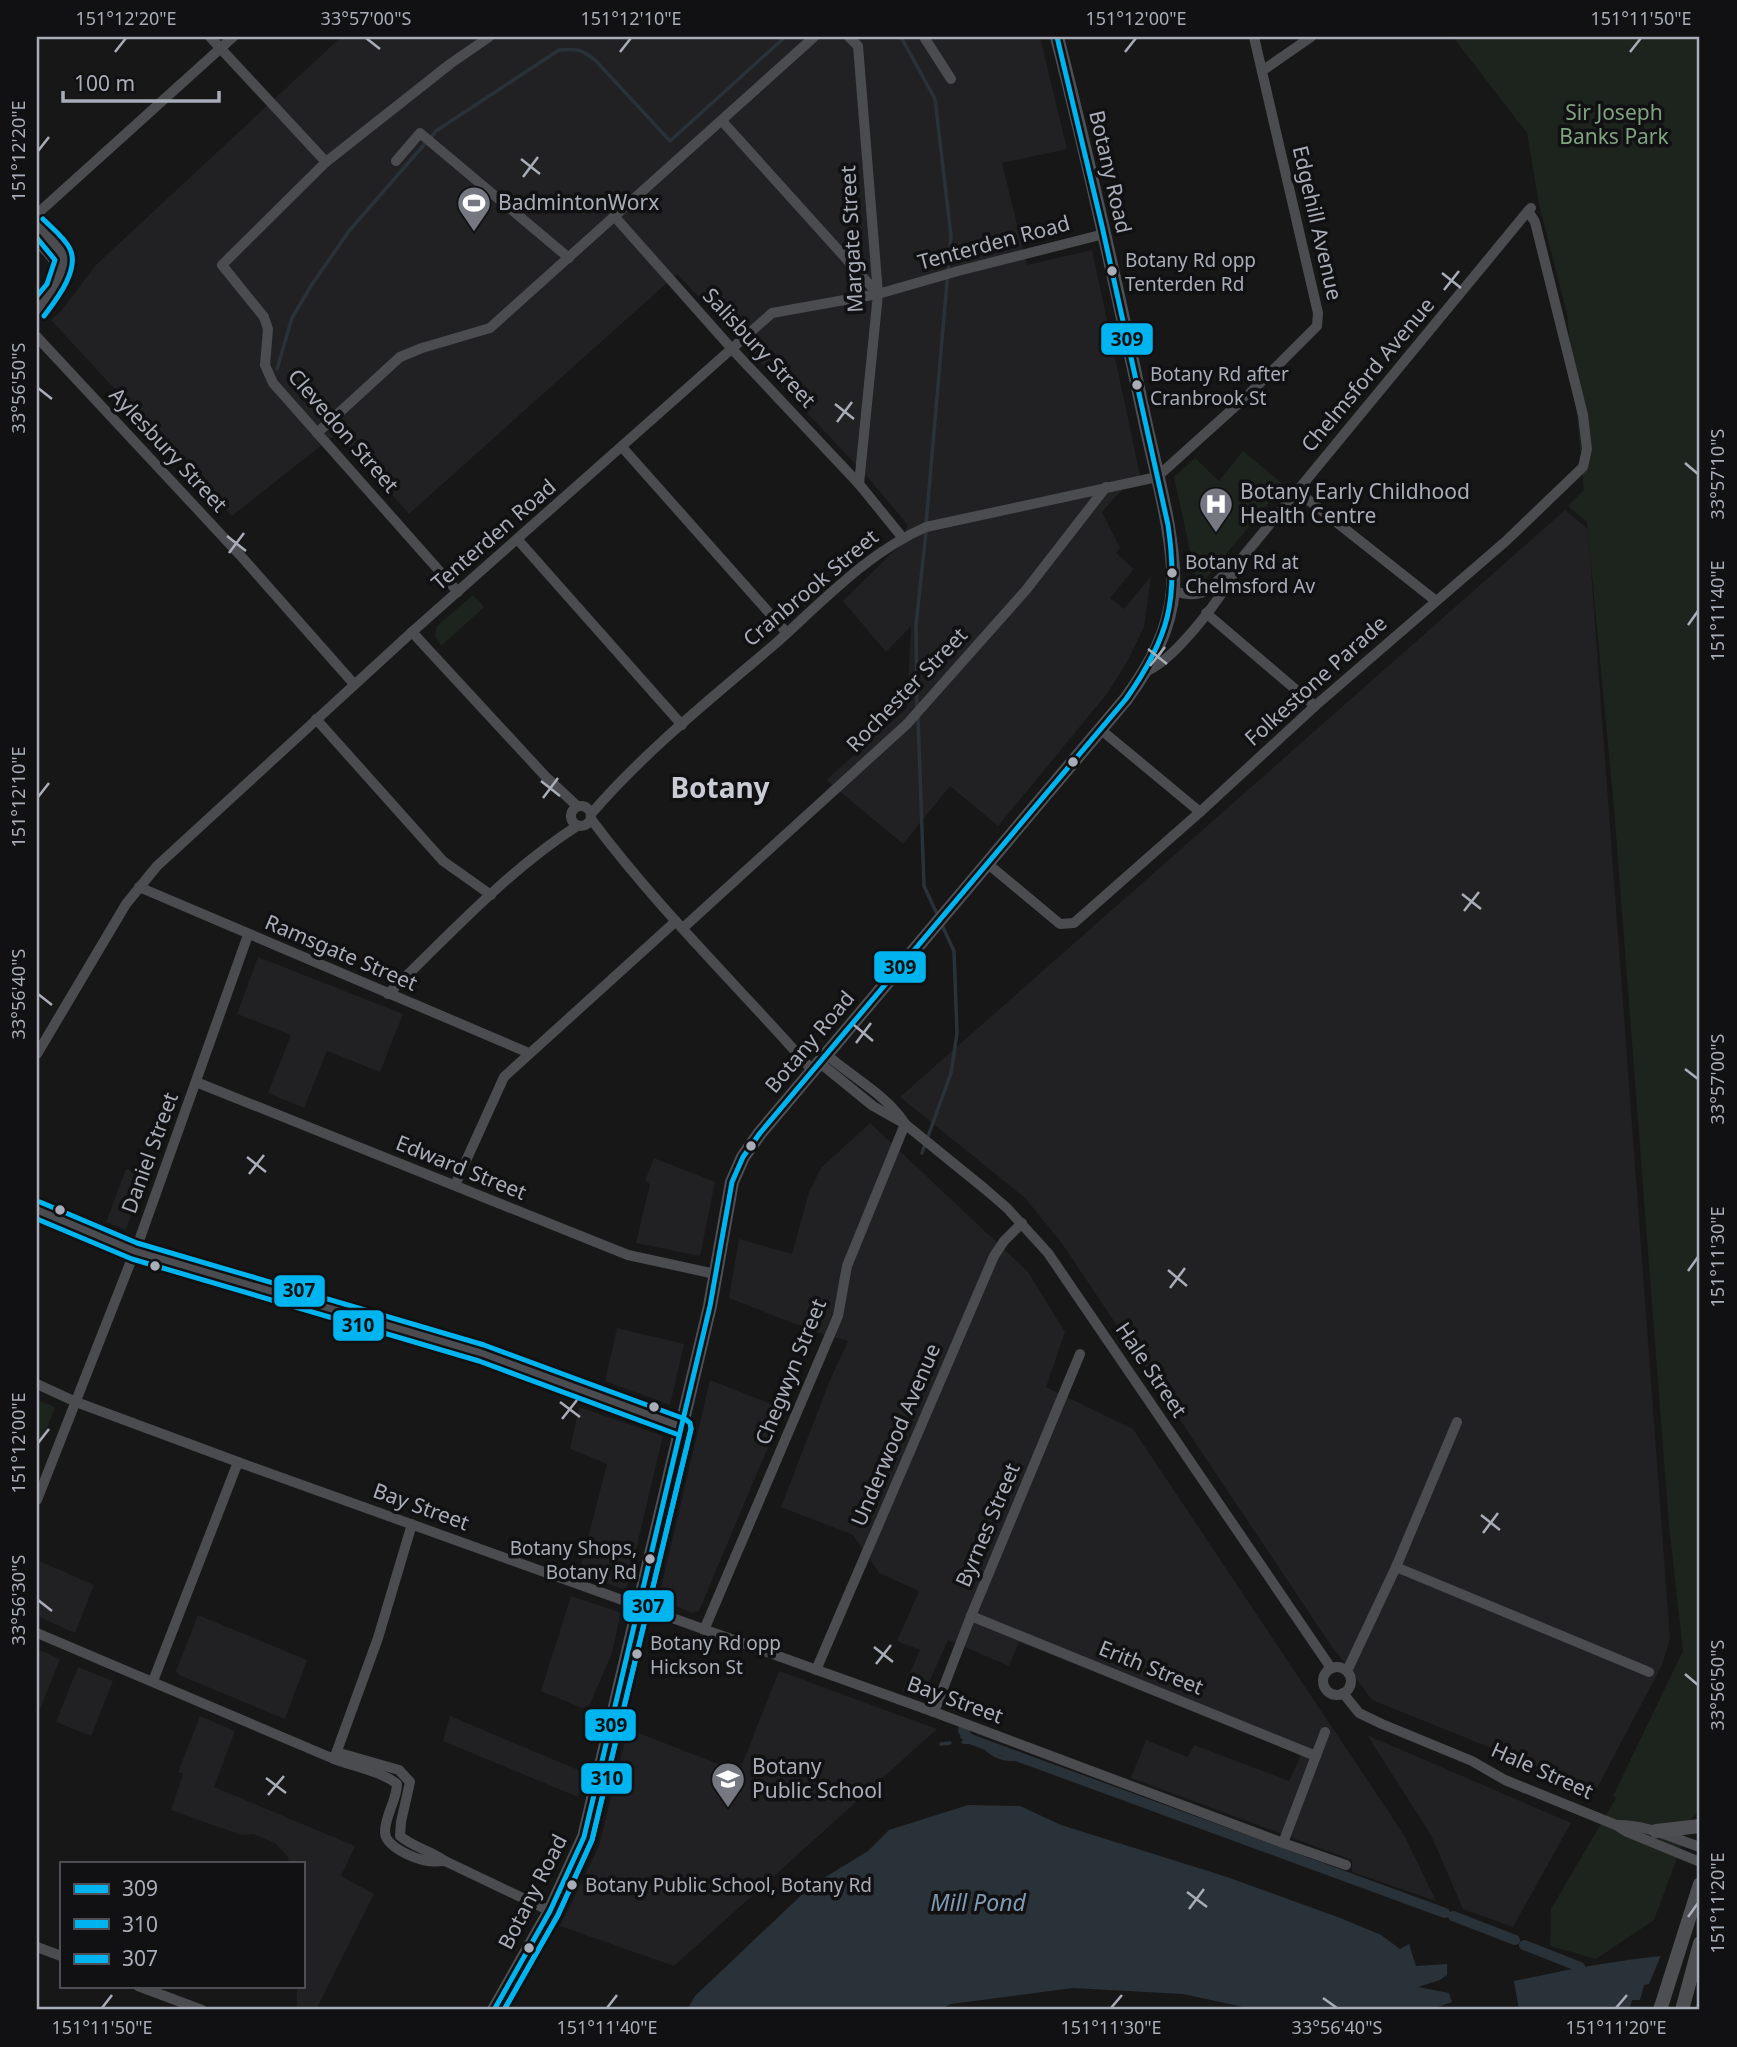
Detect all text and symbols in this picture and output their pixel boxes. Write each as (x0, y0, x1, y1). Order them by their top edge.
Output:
text: 151°12'20"E (75, 6, 177, 30)
text: 33°57'00"S (321, 6, 411, 30)
text: 151°12'10"E (580, 6, 682, 30)
text: 151°12'00"E (1085, 6, 1187, 30)
text: 151°11'50"E (1590, 6, 1692, 30)
scale bar (63, 60, 219, 104)
text: 100 m (74, 69, 135, 97)
park label: Sir Joseph Banks Park (1559, 98, 1670, 150)
text: 151°12'20"E (6, 100, 30, 202)
street label: Botany Road (1083, 108, 1139, 236)
street label: Edgehill Avenue (1287, 143, 1349, 303)
street label: Margate Street (833, 164, 869, 313)
sports icon: BadmintonWorx (455, 184, 493, 233)
place label: BadmintonWorx (498, 188, 659, 216)
street label: Tenterden Road (915, 208, 1073, 276)
place label: Botany Rd opp Tenterden Rd (1125, 247, 1256, 297)
marker: Botany Rd opp Tenterden Rd (1105, 264, 1119, 278)
street label: Salisbury Street (697, 282, 823, 413)
street label: Chelmsford Avenue (1294, 291, 1440, 457)
line badge: 309 (1100, 322, 1154, 356)
text: 309 (1111, 326, 1143, 352)
text: 33°56'50"S (6, 343, 30, 433)
place label: Botany Rd after Cranbrook St (1150, 361, 1289, 411)
street label: Clevedon Street (282, 363, 406, 498)
marker: Botany Rd after Cranbrook St (1130, 378, 1144, 392)
street label: Aylesbury Street (104, 381, 234, 518)
text: 33°57'10"S (1705, 429, 1729, 519)
street label: Tenterden Road (425, 472, 562, 596)
place label: Botany Early Childhood Health Centre (1240, 477, 1470, 529)
hospital icon: Botany Early Childhood Health Centre (1197, 485, 1235, 534)
street label: Cranbrook Street (737, 522, 884, 652)
place label: Botany Rd at Chelmsford Av (1185, 549, 1315, 599)
text: 151°11'40"E (1705, 560, 1729, 662)
marker: Botany Rd at Chelmsford Av (1165, 566, 1179, 580)
street label: Folkestone Parade (1238, 609, 1392, 752)
street label: Rochester Street (840, 621, 973, 758)
text: 151°12'10"E (6, 746, 30, 848)
unlabelled marker (1066, 755, 1080, 769)
district label: Botany (670, 768, 770, 806)
street label: Ramsgate Street (261, 907, 422, 997)
text: 33°56'40"S (6, 949, 30, 1039)
line badge: 309 (873, 950, 927, 984)
text: 309 (884, 954, 916, 980)
street label: Botany Road (758, 984, 860, 1098)
text: 33°57'00"S (1705, 1034, 1729, 1124)
street label: Daniel Street (114, 1088, 184, 1217)
street label: Edward Street (392, 1128, 531, 1206)
unlabelled marker (744, 1139, 758, 1153)
unlabelled marker (53, 1203, 67, 1217)
text: 151°11'30"E (1705, 1206, 1729, 1308)
unlabelled marker (148, 1259, 162, 1273)
line badge: 307 (273, 1274, 326, 1308)
text: 307 (283, 1277, 315, 1303)
street label: Chegwyn Street (748, 1294, 832, 1449)
line badge: 310 (332, 1309, 385, 1342)
text: 310 (342, 1312, 374, 1338)
street label: Hale Street (1110, 1317, 1194, 1423)
street label: Underwood Avenue (844, 1339, 946, 1530)
text: 151°12'00"E (6, 1392, 30, 1494)
unlabelled marker (647, 1400, 661, 1414)
street label: Byrnes Street (948, 1458, 1026, 1591)
street label: Bay Street (369, 1476, 474, 1536)
place label: Botany Shops, Botany Rd (510, 1535, 637, 1585)
marker: Botany Shops, Botany Rd (643, 1552, 657, 1566)
text: 33°56'30"S (6, 1555, 30, 1645)
line badge: 307 (622, 1589, 675, 1623)
text: 307 (632, 1593, 664, 1619)
place label: Botany Rd opp Hickson St (650, 1630, 781, 1680)
street label: Erith Street (1095, 1633, 1208, 1701)
text: 33°56'50"S (1705, 1640, 1729, 1730)
marker: Botany Rd opp Hickson St (630, 1647, 644, 1661)
street label: Bay Street (903, 1669, 1008, 1729)
line badge: 309 (584, 1708, 637, 1742)
text: 309 (595, 1712, 627, 1738)
street label: Hale Street (1487, 1735, 1598, 1805)
place label: Botany Public School (752, 1752, 882, 1804)
school or university icon: Botany Public School (709, 1760, 747, 1809)
line badge: 310 (580, 1762, 633, 1795)
text: 310 (591, 1765, 623, 1791)
street label: Botany Road (491, 1829, 573, 1954)
text: 151°11'20"E (1705, 1852, 1729, 1954)
legend (60, 1862, 304, 1988)
place label: Botany Public School, Botany Rd (585, 1872, 872, 1898)
text: 309 (122, 1874, 158, 1902)
marker: Botany Public School, Botany Rd (565, 1878, 579, 1892)
water label: Mill Pond (930, 1886, 1027, 1918)
text: 310 (122, 1910, 158, 1938)
unlabelled marker (522, 1941, 536, 1955)
text: 307 (122, 1944, 158, 1972)
text: 151°11'50"E (51, 2015, 153, 2039)
text: 151°11'40"E (556, 2015, 658, 2039)
text: 151°11'30"E (1060, 2015, 1162, 2039)
text: 33°56'40"S (1292, 2015, 1382, 2039)
text: 151°11'20"E (1565, 2015, 1667, 2039)

